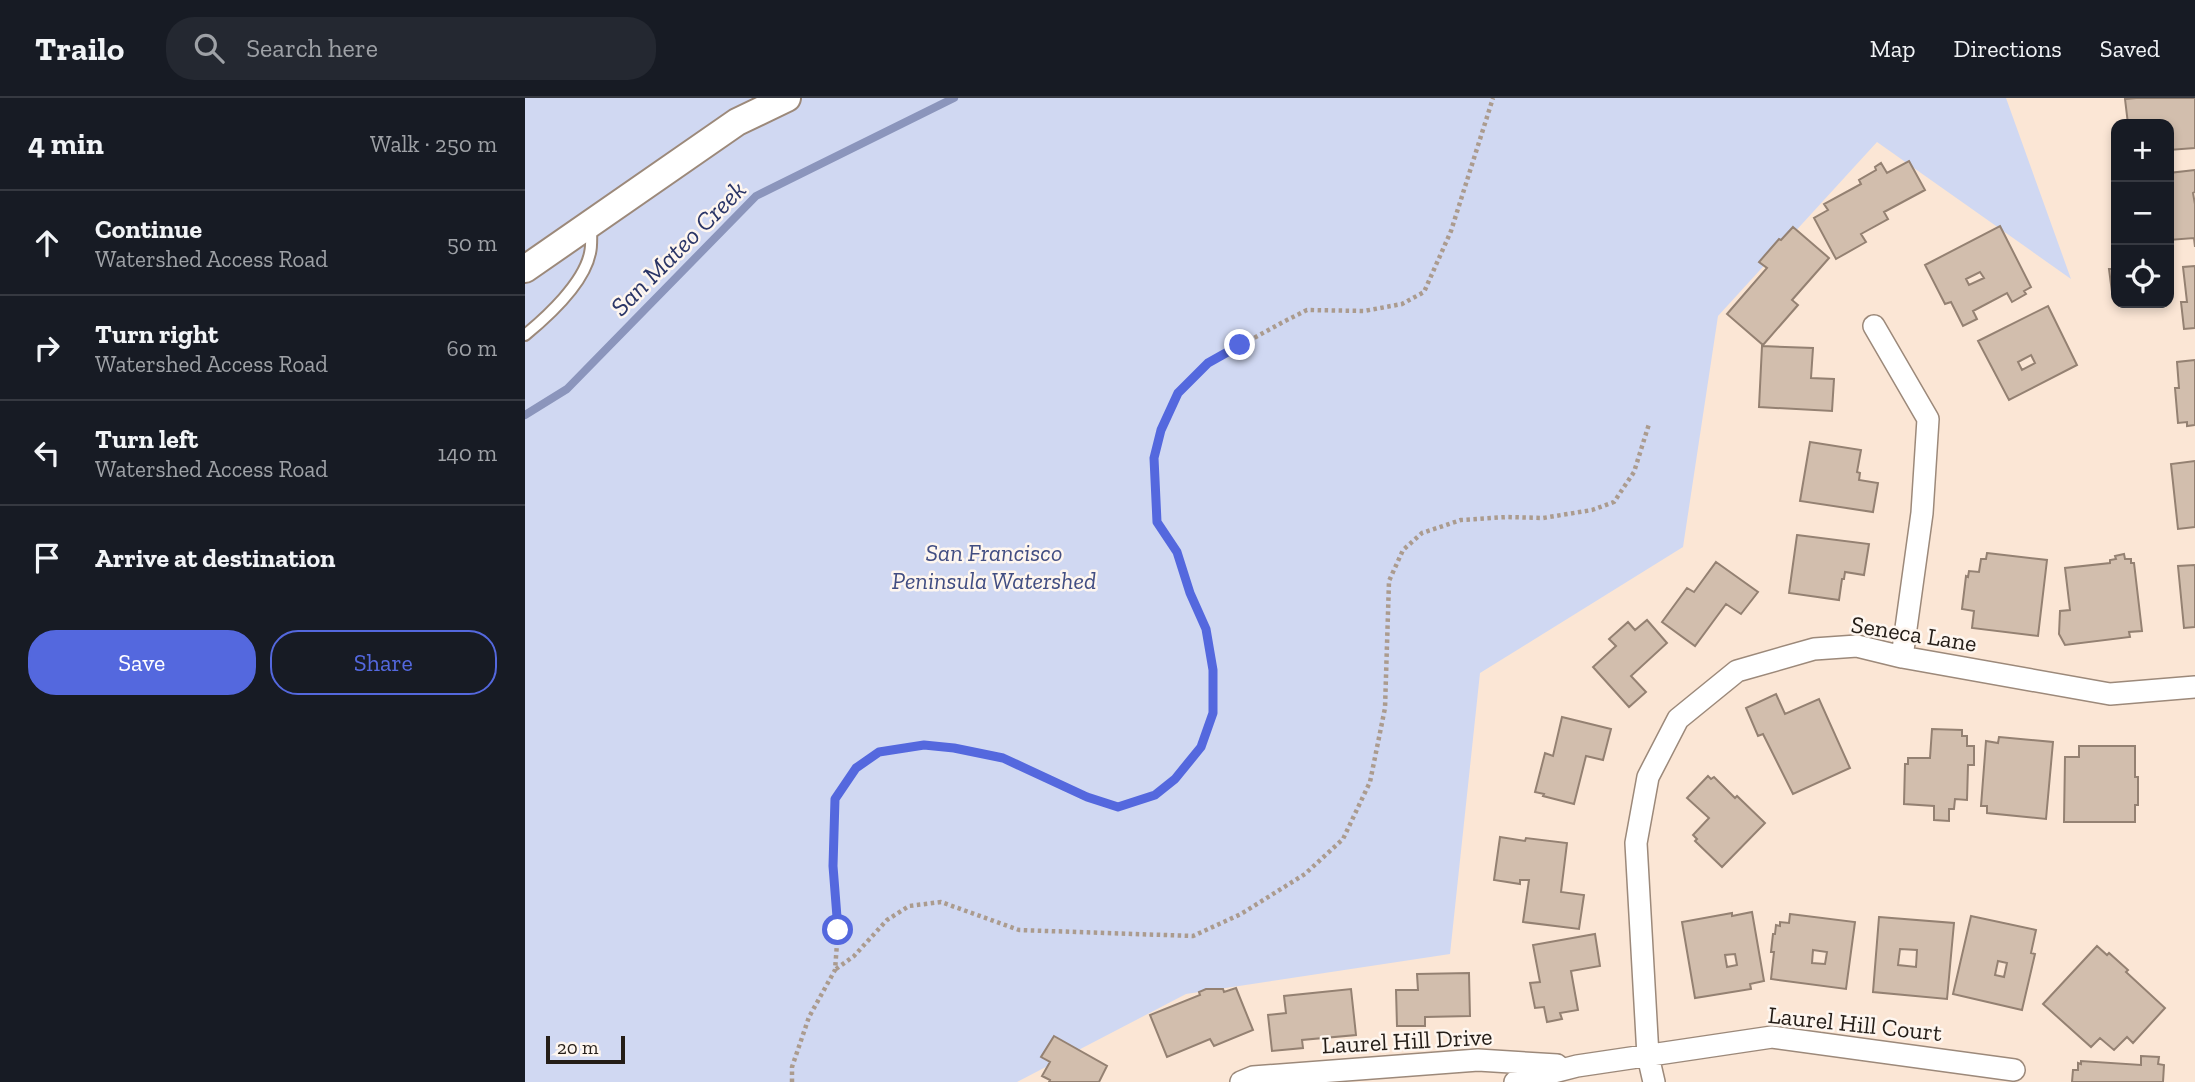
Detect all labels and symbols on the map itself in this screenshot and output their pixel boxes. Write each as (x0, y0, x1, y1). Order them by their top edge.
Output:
water label: San Mateo Creek (604, 174, 752, 322)
route end (1224, 329, 1255, 360)
park label: San Francisco Peninsula Watershed (892, 538, 1096, 595)
street label: Seneca Lane (1849, 609, 1979, 658)
route start (822, 914, 853, 945)
street label: Laurel Hill Court (1767, 1000, 1944, 1047)
street label: Laurel Hill Drive (1321, 1022, 1493, 1059)
scale bar (546, 1033, 625, 1065)

